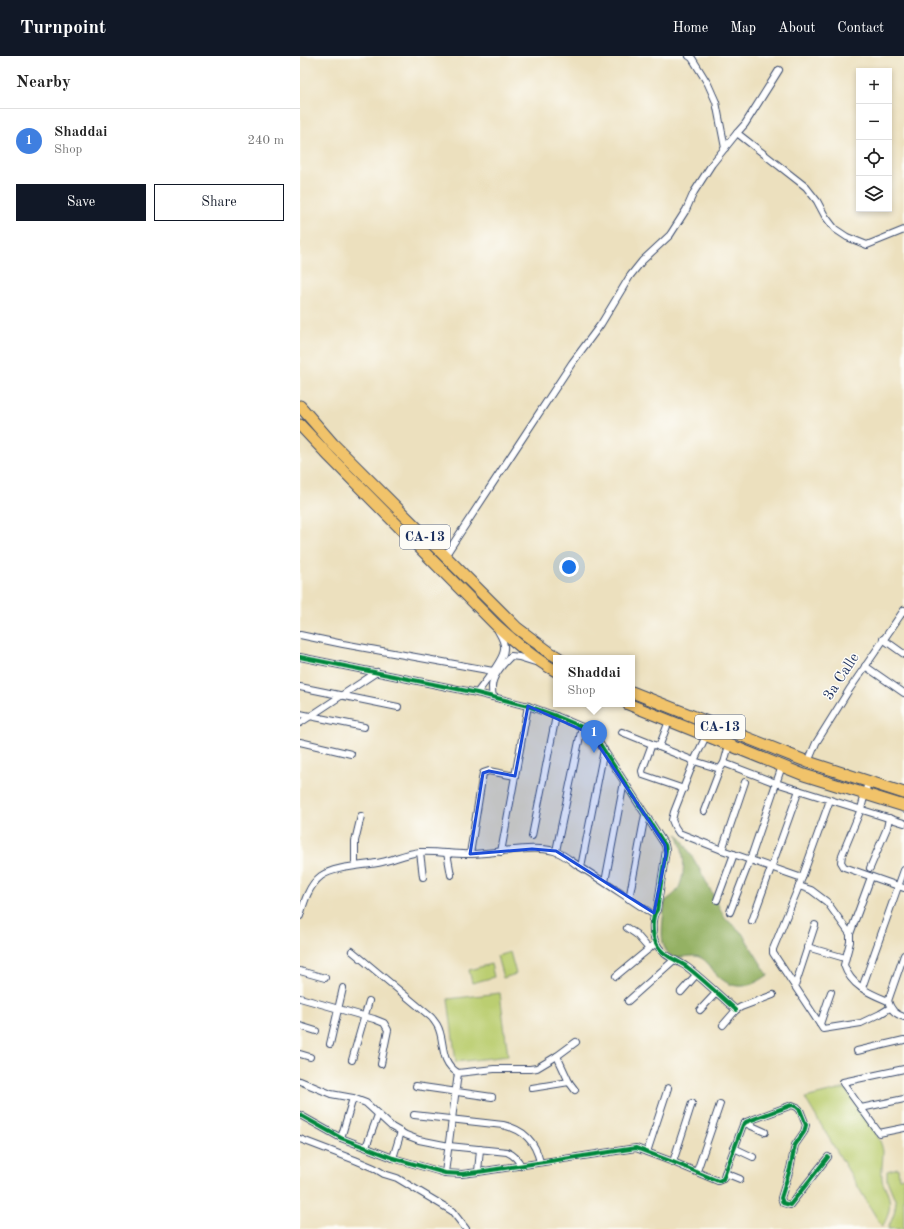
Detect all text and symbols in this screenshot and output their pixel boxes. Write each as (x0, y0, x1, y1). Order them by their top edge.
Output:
text: Turnpoint (20, 19, 106, 38)
text: Home (673, 21, 708, 35)
text: Map (730, 21, 756, 35)
text: About (778, 21, 815, 35)
text: Contact (837, 21, 884, 35)
map controls (856, 68, 892, 212)
button: + (856, 68, 892, 104)
text: Nearby (16, 74, 71, 91)
button: − (856, 104, 892, 140)
text: Shaddai (54, 125, 108, 140)
text: 1 (25, 134, 33, 147)
text: 240 m (247, 134, 284, 147)
button: locate (856, 140, 892, 176)
text: Shop (54, 143, 82, 156)
button: layers (856, 176, 892, 212)
button: Save (16, 184, 146, 221)
button: Share (154, 184, 284, 221)
road number: CA-13 (400, 525, 450, 549)
your location (559, 557, 579, 577)
street label: 3a Calle (821, 651, 863, 703)
popup (553, 655, 635, 707)
text: Shaddai (567, 666, 621, 681)
text: Shop (567, 684, 596, 697)
road number: CA-13 (695, 715, 745, 739)
pin: 1 (581, 720, 607, 753)

